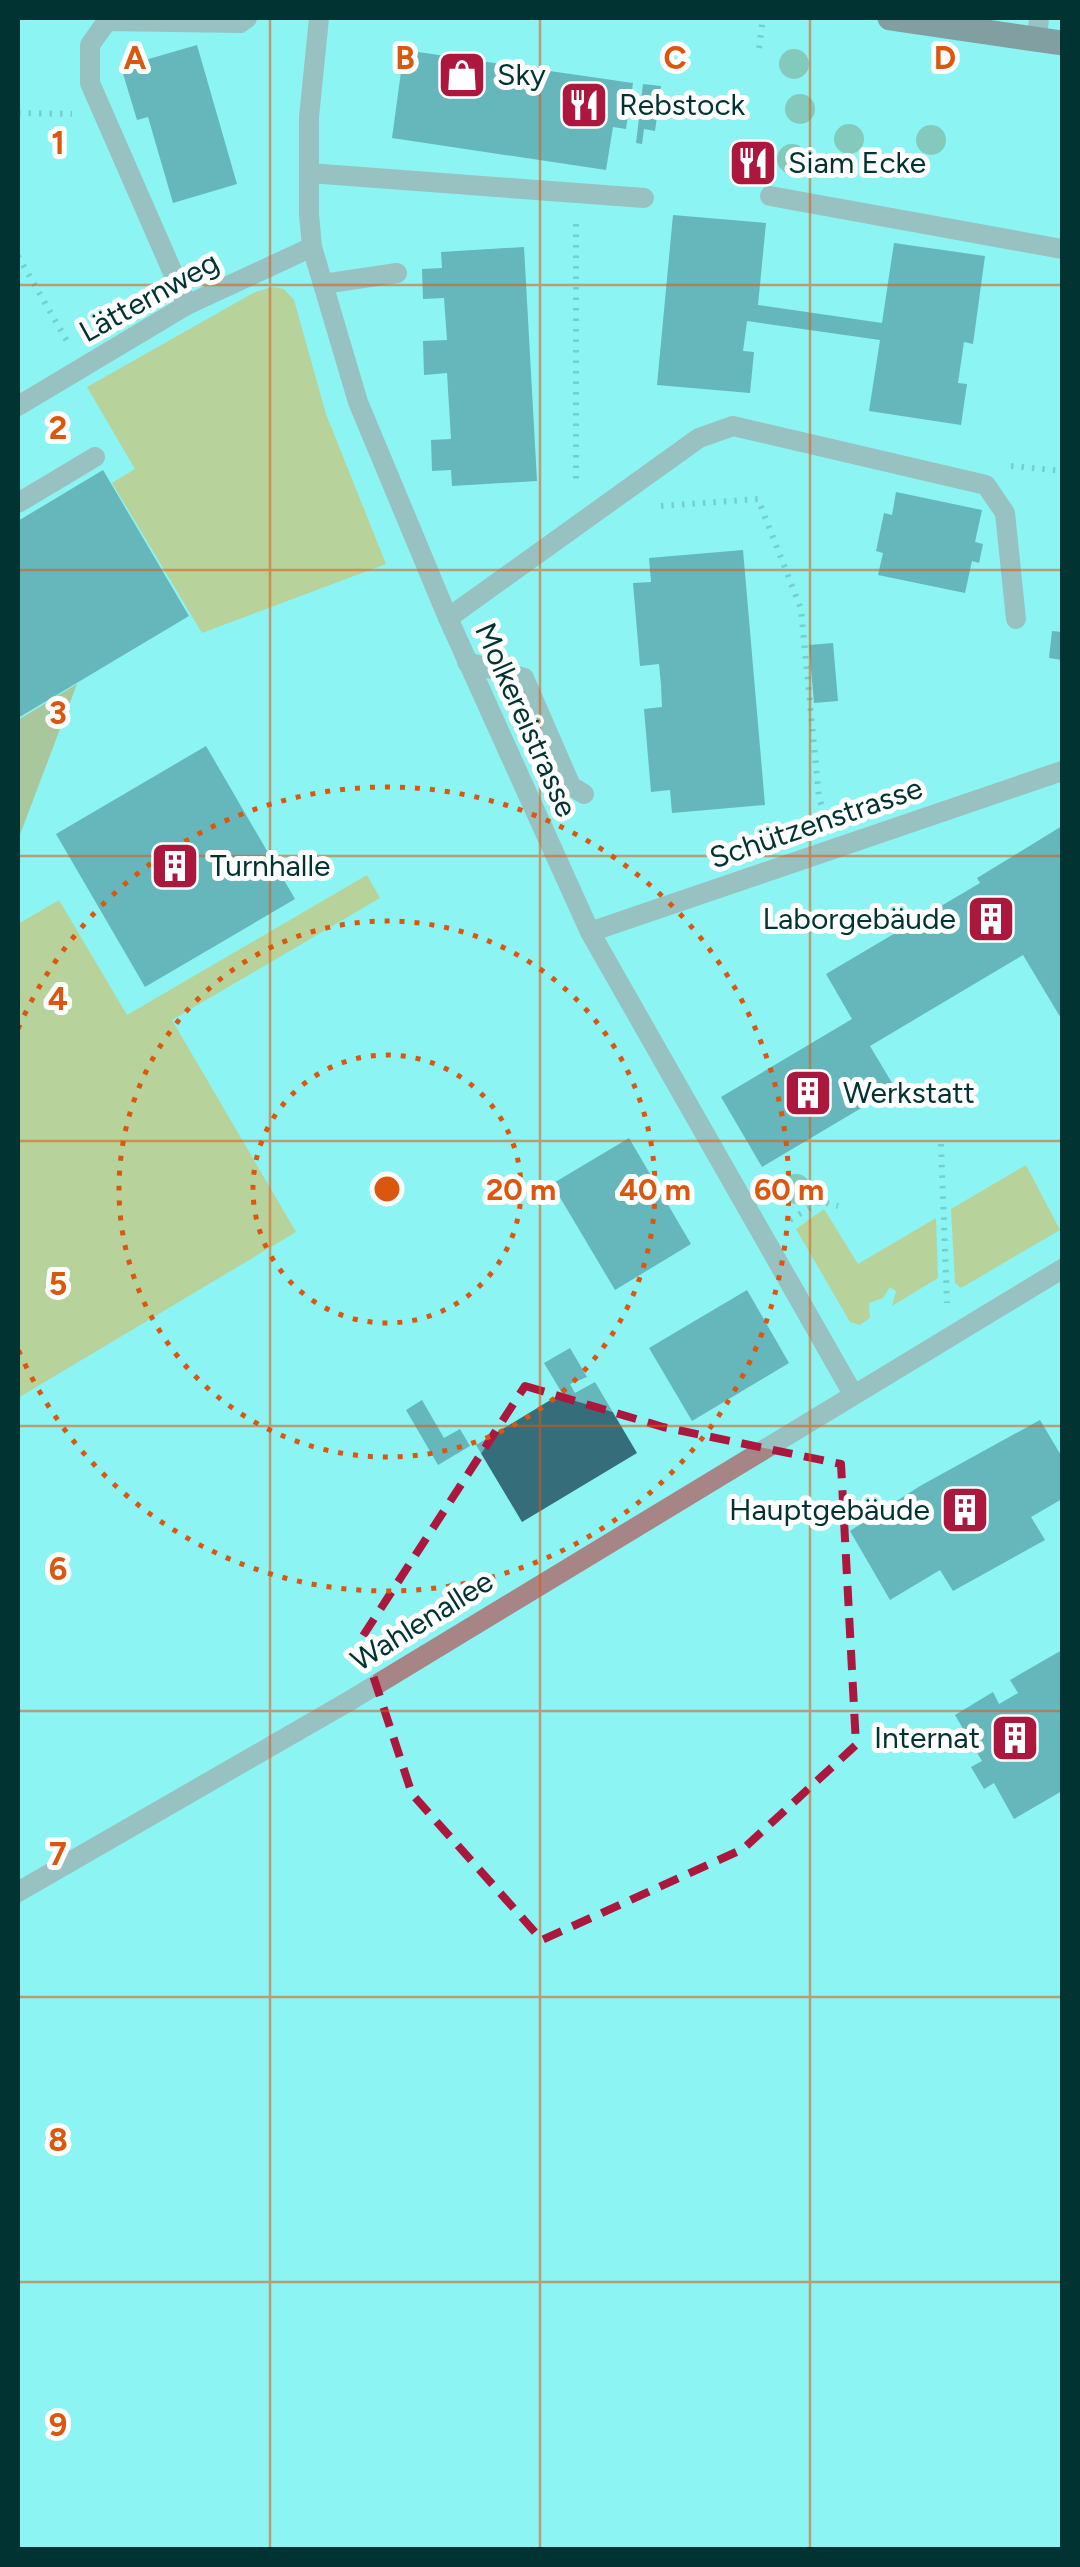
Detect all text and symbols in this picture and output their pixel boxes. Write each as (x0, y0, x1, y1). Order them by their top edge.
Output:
text: A (124, 39, 147, 77)
text: B (395, 39, 415, 77)
text: C (663, 39, 687, 77)
text: D (934, 39, 956, 77)
shop icon: Sky (436, 49, 488, 101)
place label: Sky (497, 56, 546, 93)
restaurant icon: Rebstock (558, 79, 610, 131)
place label: Rebstock (619, 86, 746, 123)
text: 1 (51, 124, 65, 162)
restaurant icon: Siam Ecke (727, 137, 779, 189)
place label: Siam Ecke (788, 144, 926, 181)
street label: Lätternweg (73, 243, 225, 350)
text: 2 (49, 409, 67, 447)
street label: Molkereistrasse (467, 617, 586, 823)
text: 3 (49, 694, 67, 732)
street label: Schützenstrasse (705, 769, 927, 876)
building icon: Turnhalle (149, 840, 201, 892)
place label: Turnhalle (210, 847, 330, 884)
building icon: Laborgebäude (965, 893, 1017, 945)
place label: Laborgebäude (762, 900, 956, 937)
text: 4 (48, 980, 68, 1018)
building icon: Werkstatt (782, 1067, 834, 1119)
place label: Werkstatt (843, 1074, 975, 1111)
centre of rings (369, 1171, 405, 1207)
text: 20 m (486, 1171, 556, 1208)
text: 40 m (619, 1171, 691, 1208)
text: 60 m (754, 1171, 824, 1208)
text: 5 (49, 1265, 67, 1303)
building icon: Hauptgebäude (939, 1484, 991, 1536)
place label: Hauptgebäude (729, 1491, 930, 1528)
text: 6 (49, 1550, 67, 1588)
street label: Wahlenallee (344, 1562, 500, 1679)
building icon: Internat (989, 1712, 1041, 1764)
place label: Internat (874, 1719, 980, 1756)
text: 7 (49, 1835, 67, 1873)
text: 8 (48, 2121, 68, 2159)
text: 9 (49, 2406, 67, 2444)

